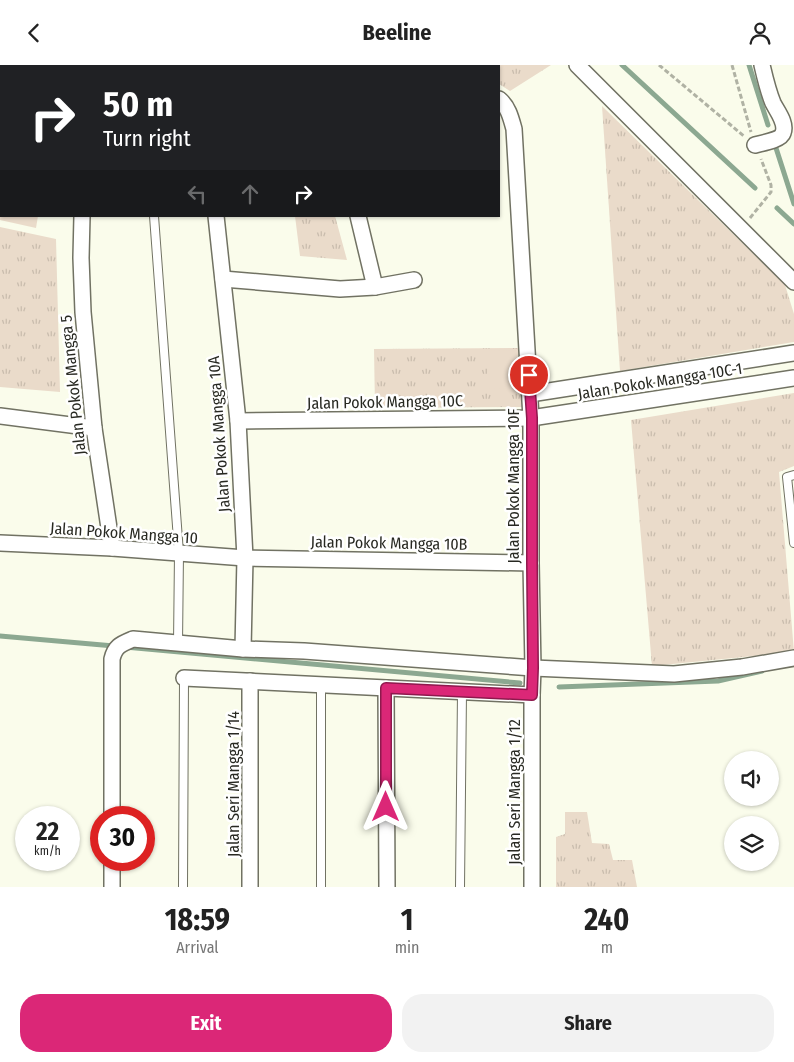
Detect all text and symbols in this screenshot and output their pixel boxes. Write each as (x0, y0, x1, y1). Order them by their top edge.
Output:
icon: back (20, 19, 48, 47)
text: Beeline (363, 19, 432, 46)
icon: person (746, 19, 774, 47)
text: 50 m (103, 83, 173, 125)
icon: right (20, 85, 85, 150)
text: Turn right (103, 125, 191, 152)
icon: left (183, 180, 211, 208)
icon: ahead (236, 180, 264, 208)
icon: right (289, 180, 317, 208)
street label: Jalan Pokok Mangga 5 (56, 314, 90, 456)
pin (508, 354, 550, 396)
street label: Jalan Pokok Mangga 10A (204, 355, 234, 513)
street label: Jalan Pokok Mangga 10C-1 (576, 359, 744, 403)
icon: arrive (515, 361, 543, 389)
street label: Jalan Pokok Mangga 10C (307, 391, 463, 413)
street label: Jalan Pokok Mangga 10F (504, 408, 523, 564)
street label: Jalan Pokok Mangga 10 (49, 518, 199, 548)
street label: Jalan Pokok Mangga 10B (310, 532, 468, 554)
street label: Jalan Seri Mangga 1/14 (224, 711, 243, 857)
street label: Jalan Seri Mangga 1/12 (505, 719, 524, 865)
map controls (724, 751, 779, 871)
button: sound (724, 751, 779, 806)
position arrow (359, 780, 411, 832)
speed limit sign: 30 (90, 806, 155, 871)
button: layers (724, 816, 779, 871)
text: 22 (36, 817, 59, 847)
text: km/h (34, 844, 61, 858)
text: 18:59 (165, 902, 230, 938)
text: 1 (401, 902, 414, 938)
text: 240 (584, 902, 629, 938)
text: Arrival (176, 938, 219, 957)
text: min (395, 938, 420, 957)
text: m (601, 938, 613, 957)
button: Exit (20, 994, 392, 1052)
button: Share (402, 994, 774, 1052)

